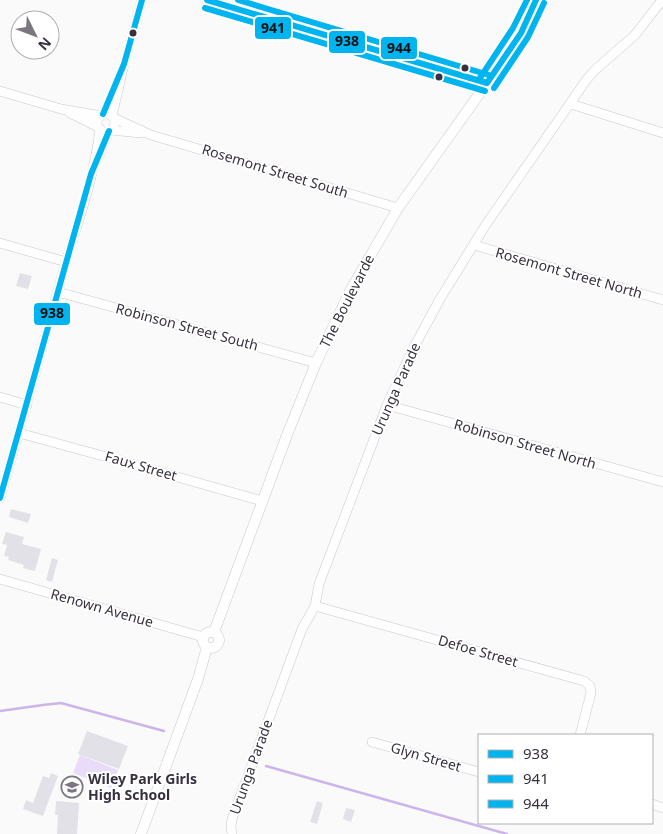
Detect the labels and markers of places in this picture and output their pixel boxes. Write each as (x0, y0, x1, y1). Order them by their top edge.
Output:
unlabelled marker (128, 28, 138, 38)
unlabelled marker (460, 63, 470, 73)
unlabelled marker (434, 72, 444, 82)
place label: Wiley Park Girls High School (88, 769, 197, 804)
school or university icon: Wiley Park Girls High School (60, 775, 84, 799)

